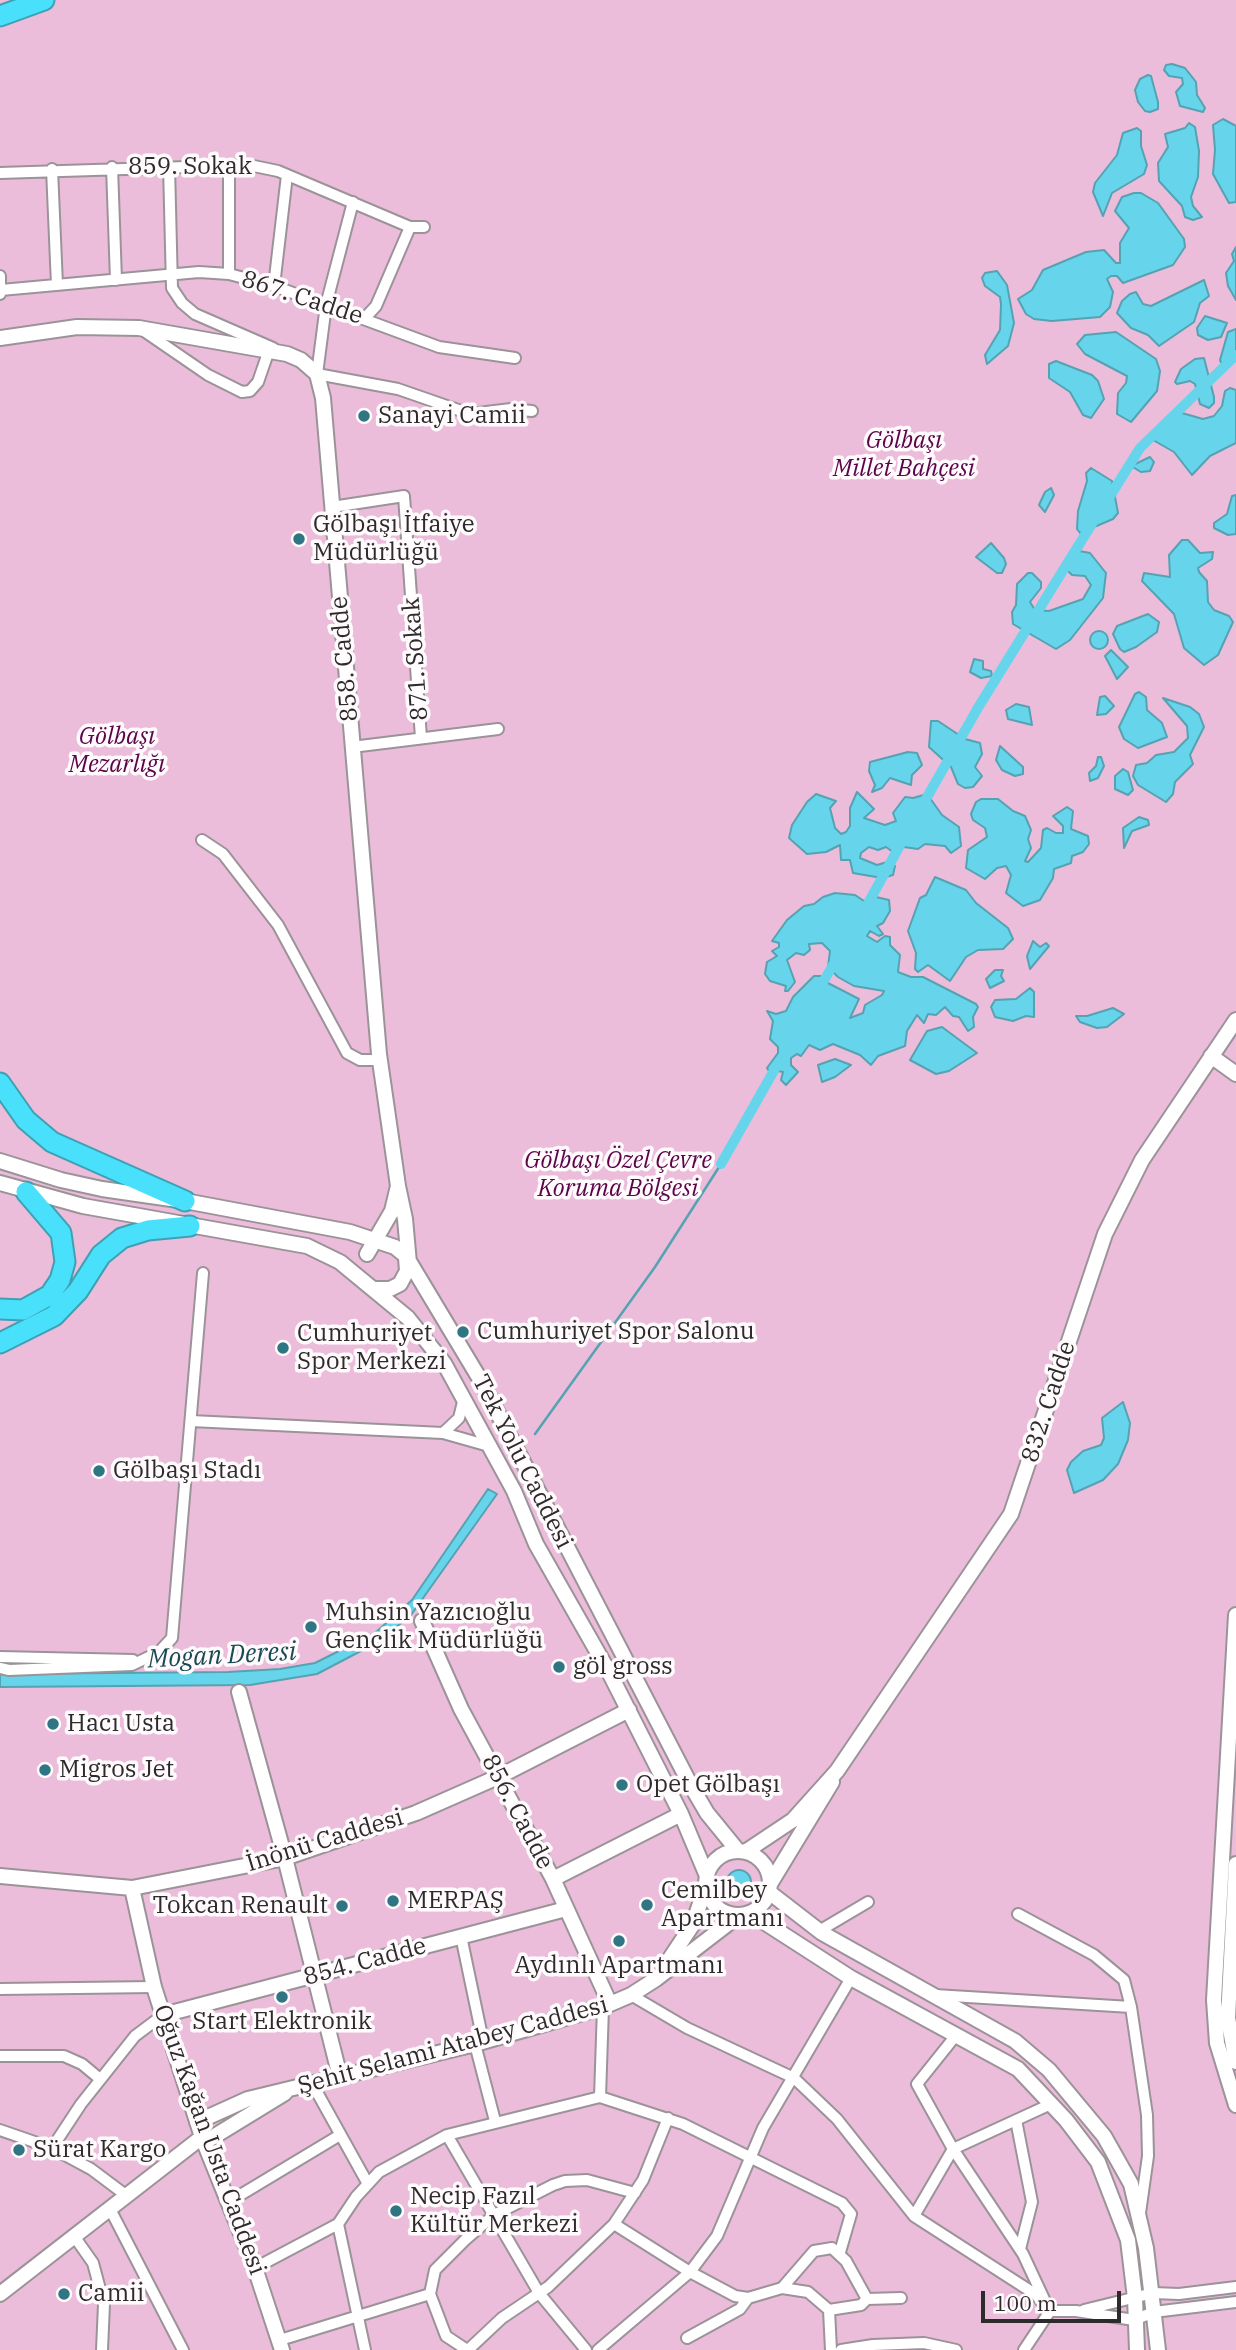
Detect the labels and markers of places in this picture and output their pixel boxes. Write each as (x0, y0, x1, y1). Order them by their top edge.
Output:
place label: Sanayi Camii (378, 402, 526, 430)
marker: Sanayi Camii (356, 408, 372, 424)
place label: Gölbaşı İtfaiye Müdürlüğü (313, 511, 475, 567)
marker: Gölbaşı İtfaiye Müdürlüğü (291, 531, 307, 547)
place label: Cumhuriyet Spor Salonu (477, 1318, 755, 1346)
place label: Cumhuriyet Spor Merkezi (297, 1320, 446, 1376)
marker: Cumhuriyet Spor Salonu (455, 1324, 471, 1340)
marker: Cumhuriyet Spor Merkezi (275, 1340, 291, 1356)
place label: Gölbaşı Stadı (113, 1457, 261, 1485)
marker: Gölbaşı Stadı (91, 1463, 107, 1479)
place label: Muhsin Yazıcıoğlu Gençlik Müdürlüğü (325, 1599, 543, 1655)
marker: Muhsin Yazıcıoğlu Gençlik Müdürlüğü (303, 1619, 319, 1635)
place label: göl gross (573, 1653, 673, 1681)
marker: göl gross (551, 1659, 567, 1675)
place label: Hacı Usta (67, 1710, 175, 1738)
marker: Hacı Usta (45, 1716, 61, 1732)
place label: Migros Jet (59, 1756, 174, 1784)
marker: Migros Jet (37, 1762, 53, 1778)
place label: Opet Gölbaşı (636, 1771, 780, 1799)
marker: Opet Gölbaşı (614, 1777, 630, 1793)
place label: Cemilbey Apartmanı (661, 1877, 783, 1933)
place label: MERPAŞ (407, 1887, 504, 1915)
place label: Tokcan Renault (152, 1892, 328, 1920)
marker: MERPAŞ (385, 1893, 401, 1909)
marker: Cemilbey Apartmanı (639, 1897, 655, 1913)
marker: Tokcan Renault (334, 1898, 350, 1914)
marker: Aydınlı Apartmanı (611, 1933, 627, 1949)
place label: Aydınlı Apartmanı (514, 1952, 724, 1980)
marker: Start Elektronik (274, 1989, 290, 2005)
place label: Start Elektronik (192, 2008, 372, 2036)
place label: Sürat Kargo (33, 2136, 166, 2164)
marker: Sürat Kargo (11, 2142, 27, 2158)
place label: Necip Fazıl Kültür Merkezi (410, 2183, 579, 2239)
marker: Necip Fazıl Kültür Merkezi (388, 2203, 404, 2219)
place label: Camii (78, 2280, 144, 2308)
marker: Camii (56, 2286, 72, 2302)

